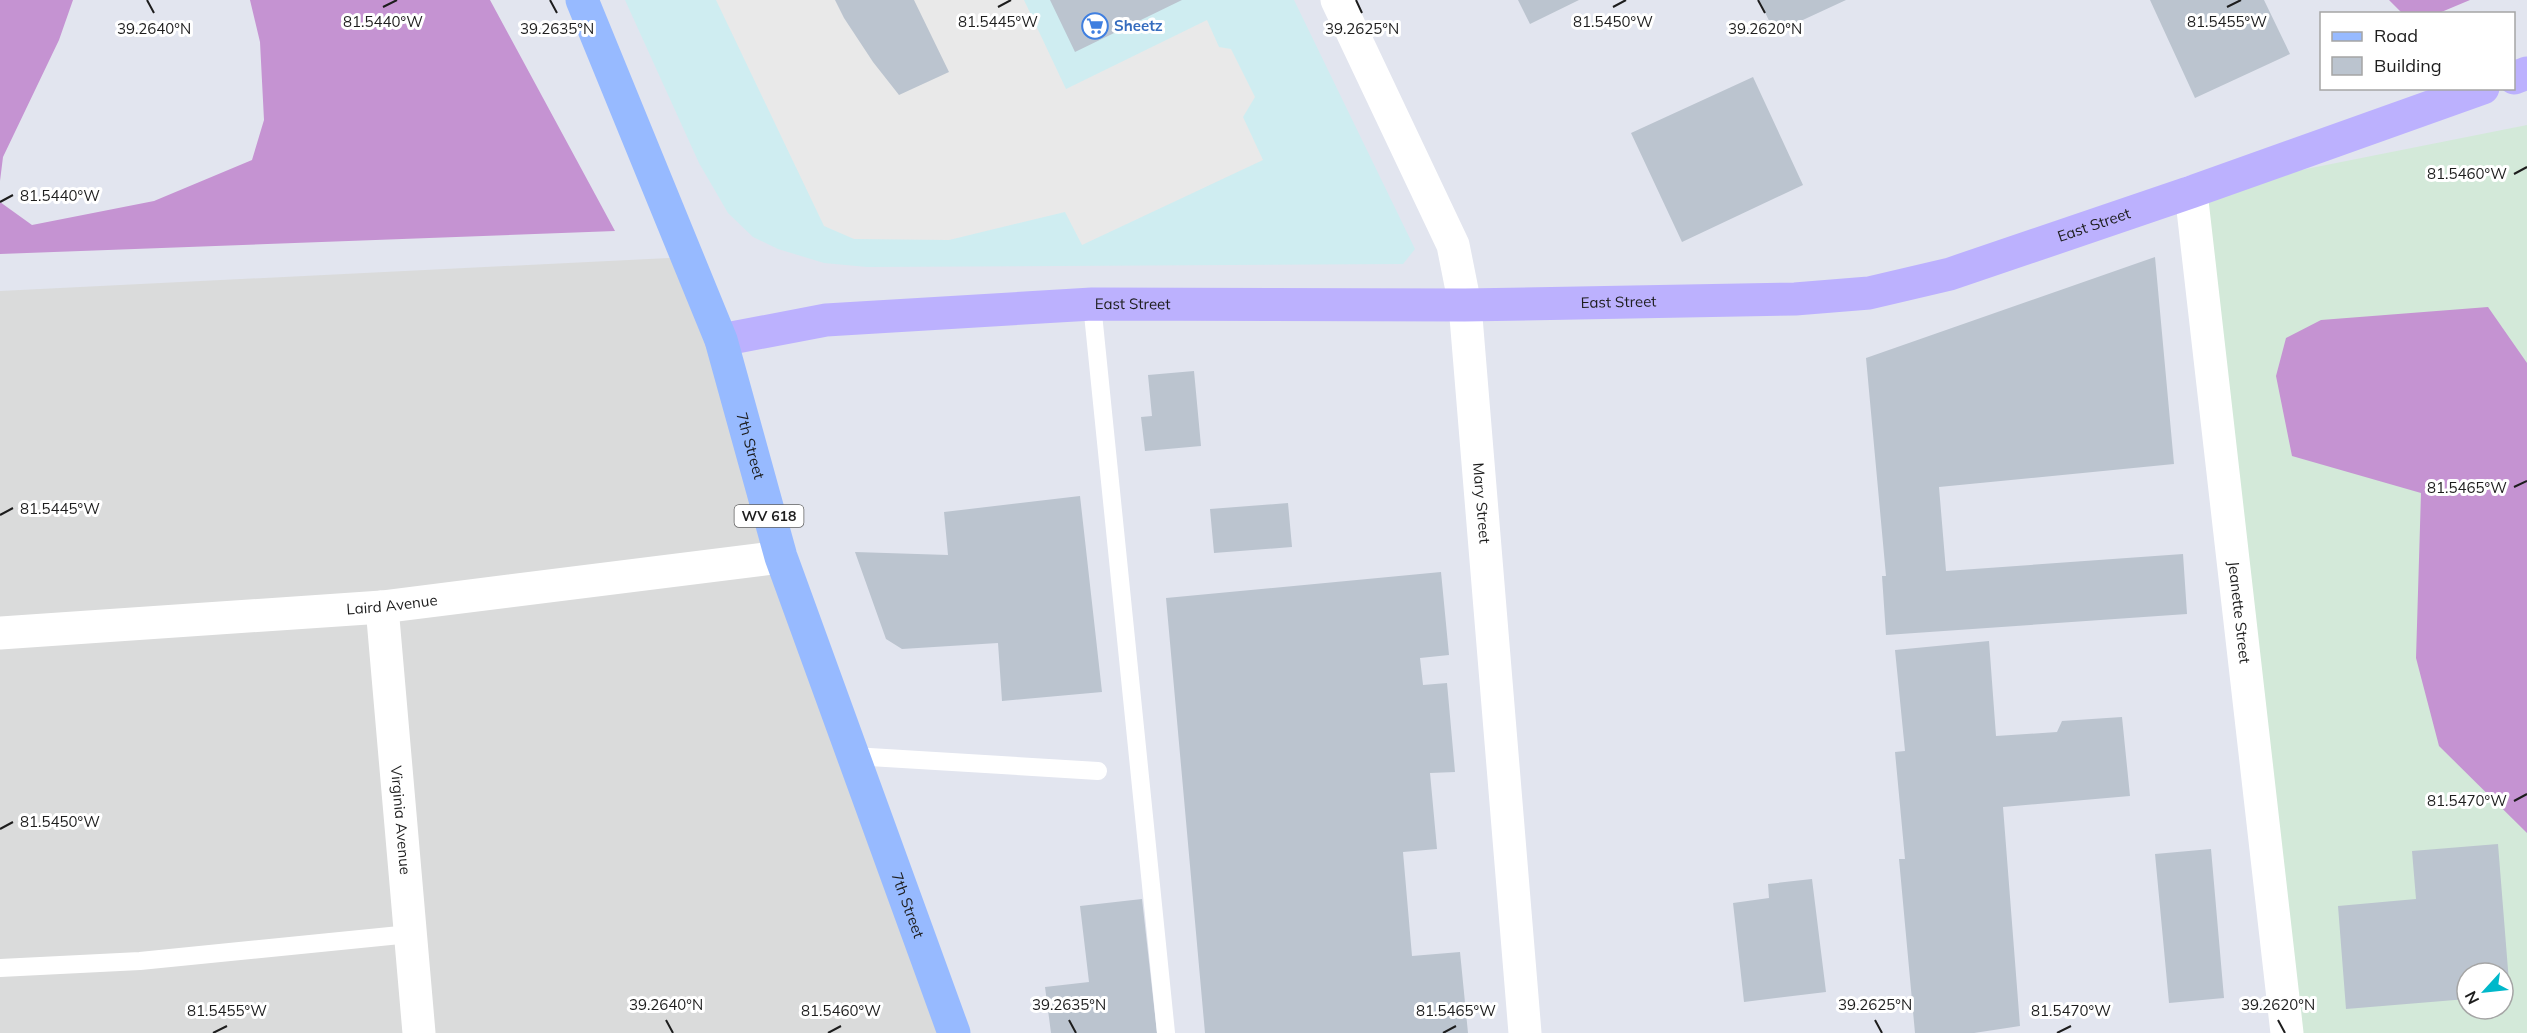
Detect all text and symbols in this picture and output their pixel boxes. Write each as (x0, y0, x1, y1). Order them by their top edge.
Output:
supermarket icon: Sheetz (1080, 11, 1110, 41)
text: 81.5440°W (343, 12, 423, 31)
text: 81.5445°W (958, 12, 1038, 31)
text: 81.5450°W (1573, 12, 1653, 31)
text: 81.5455°W (2187, 12, 2267, 31)
legend (2320, 12, 2515, 90)
place label: Sheetz (1114, 16, 1163, 35)
text: 39.2640°N (117, 19, 191, 38)
text: 39.2635°N (520, 19, 594, 38)
text: 39.2625°N (1325, 19, 1399, 38)
text: 39.2620°N (1728, 19, 1802, 38)
text: Road (2374, 24, 2418, 47)
text: Building (2374, 54, 2442, 77)
text: 81.5460°W (2427, 164, 2507, 183)
text: 81.5440°W (20, 186, 100, 205)
street label: East Street (2055, 203, 2133, 246)
street label: East Street (1581, 292, 1657, 312)
street label: East Street (1095, 294, 1171, 313)
street label: 7th Street (732, 410, 769, 481)
street label: Mary Street (1469, 462, 1495, 544)
text: 81.5465°W (2427, 478, 2507, 497)
text: 81.5445°W (20, 499, 100, 518)
road number: WV 618 (734, 505, 804, 527)
street label: Jeanette Street (2224, 560, 2255, 664)
street label: Laird Avenue (346, 590, 438, 618)
street label: Virginia Avenue (387, 765, 415, 876)
text: 81.5470°W (2427, 791, 2507, 810)
text: 81.5450°W (20, 812, 100, 831)
street label: 7th Street (887, 870, 929, 941)
north arrow (2455, 961, 2515, 1021)
text: N (2460, 988, 2483, 1008)
text: 39.2640°N (629, 995, 703, 1014)
text: 39.2635°N (1032, 995, 1106, 1014)
text: 39.2625°N (1838, 995, 1912, 1014)
text: 39.2620°N (2241, 995, 2315, 1014)
text: 81.5455°W (187, 1001, 267, 1020)
text: 81.5460°W (801, 1001, 881, 1020)
text: 81.5465°W (1416, 1001, 1496, 1020)
text: 81.5470°W (2031, 1001, 2111, 1020)

